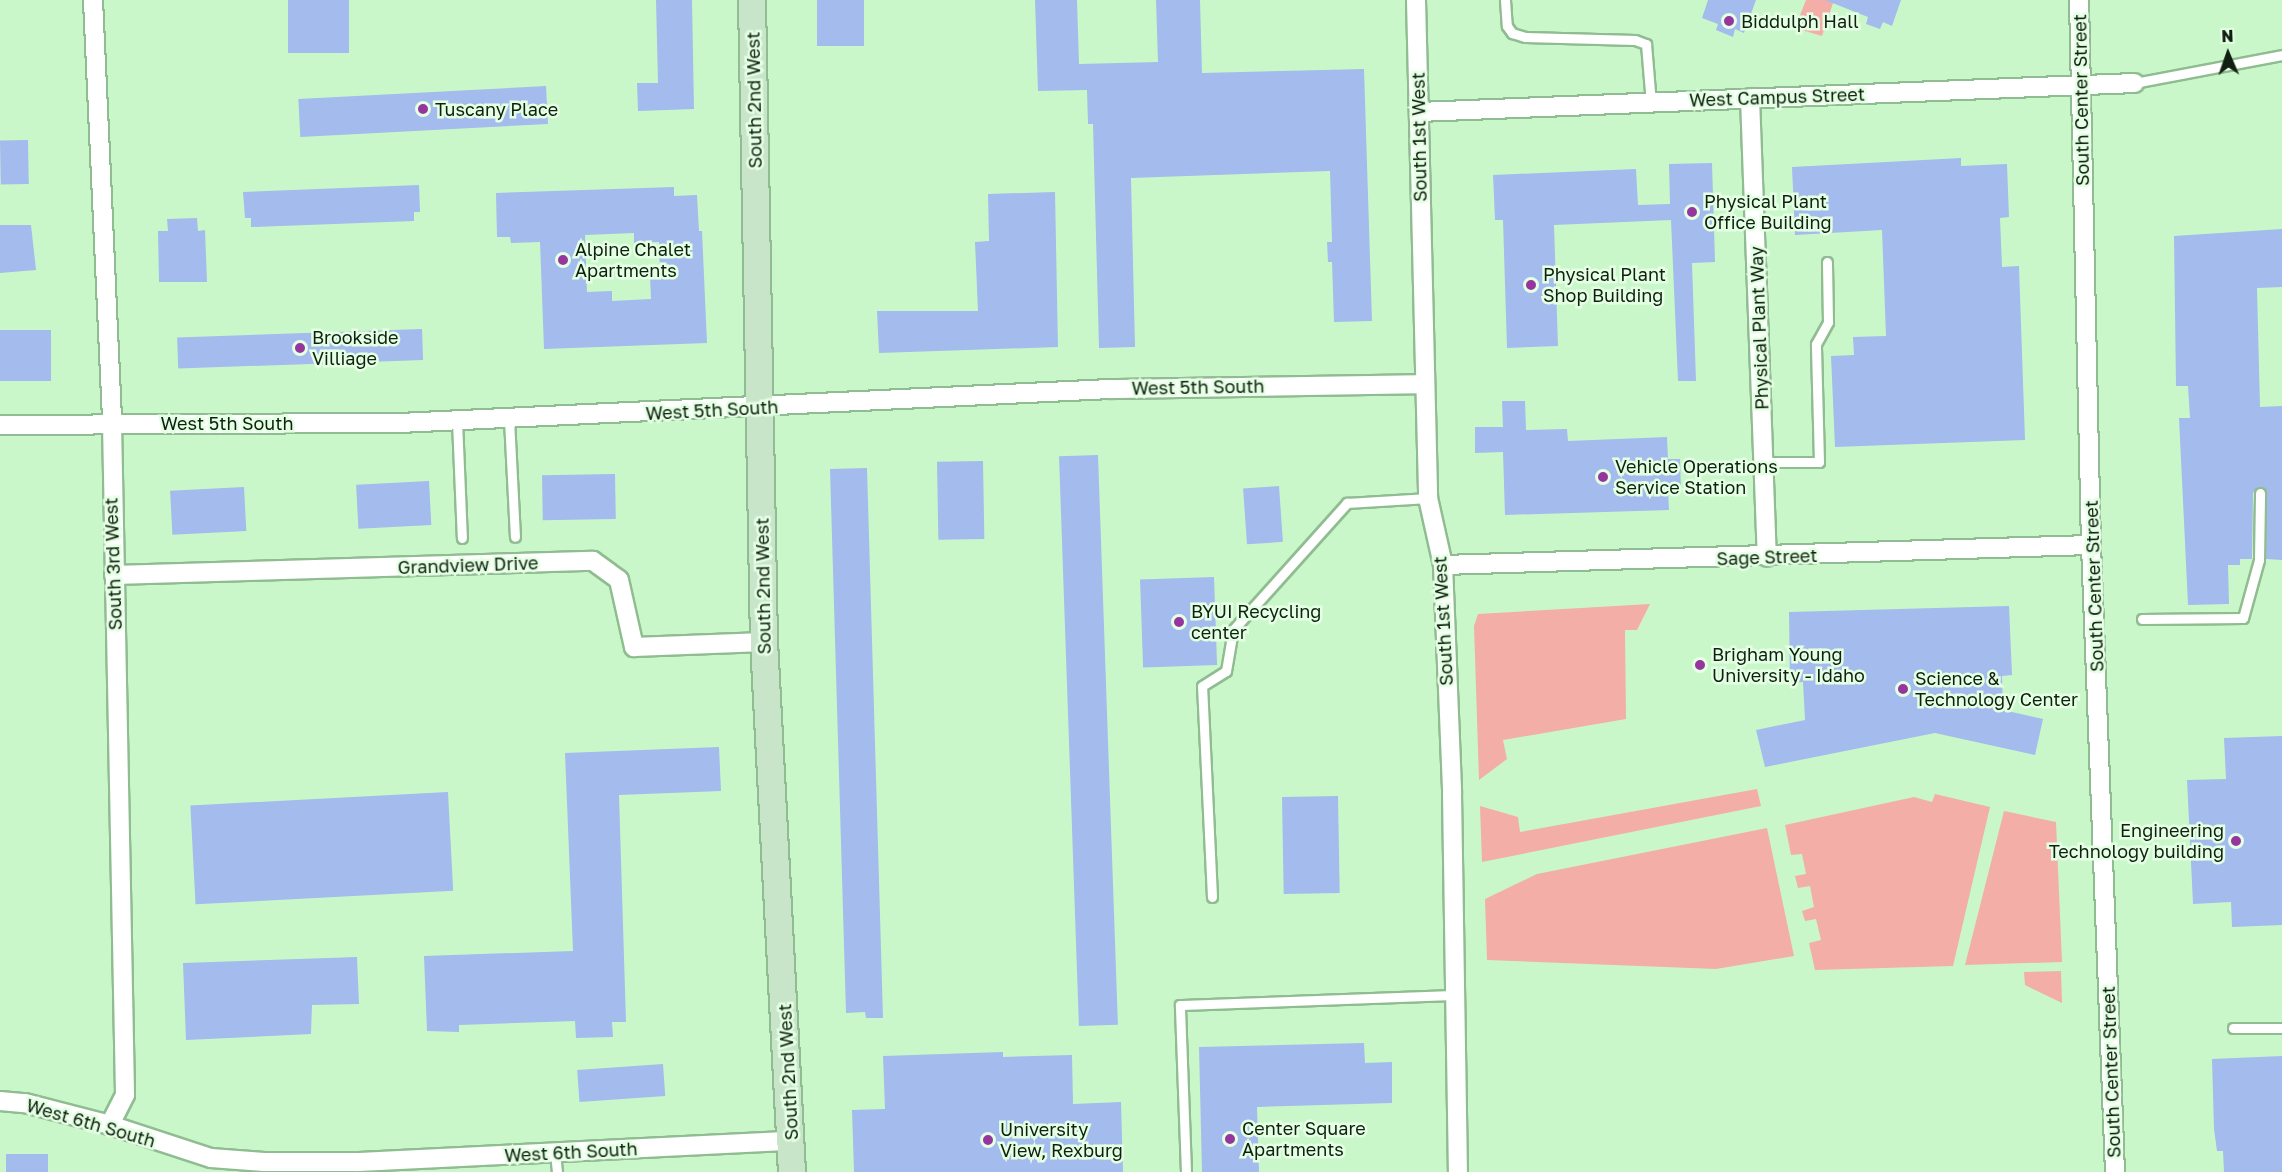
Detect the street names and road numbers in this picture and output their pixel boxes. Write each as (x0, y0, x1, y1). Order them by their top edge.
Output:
street label: South Center Street (2069, 14, 2093, 186)
street label: South 2nd West (742, 31, 766, 169)
street label: South 1st West (1407, 72, 1431, 202)
street label: West Campus Street (1689, 83, 1865, 111)
street label: Physical Plant Way (1745, 246, 1773, 410)
street label: West 5th South (1131, 375, 1265, 399)
street label: West 5th South (645, 396, 779, 424)
street label: West 5th South (161, 412, 293, 434)
street label: South 3rd West (100, 497, 126, 631)
street label: South Center Street (2080, 500, 2108, 672)
street label: South 2nd West (751, 517, 775, 655)
street label: Sage Street (1716, 544, 1818, 570)
street label: Grandview Drive (397, 552, 539, 578)
street label: South 1st West (1429, 556, 1457, 686)
street label: South Center Street (2097, 986, 2125, 1158)
street label: South 2nd West (774, 1003, 802, 1141)
street label: West 6th South (24, 1094, 158, 1152)
street label: West 6th South (504, 1138, 638, 1166)

